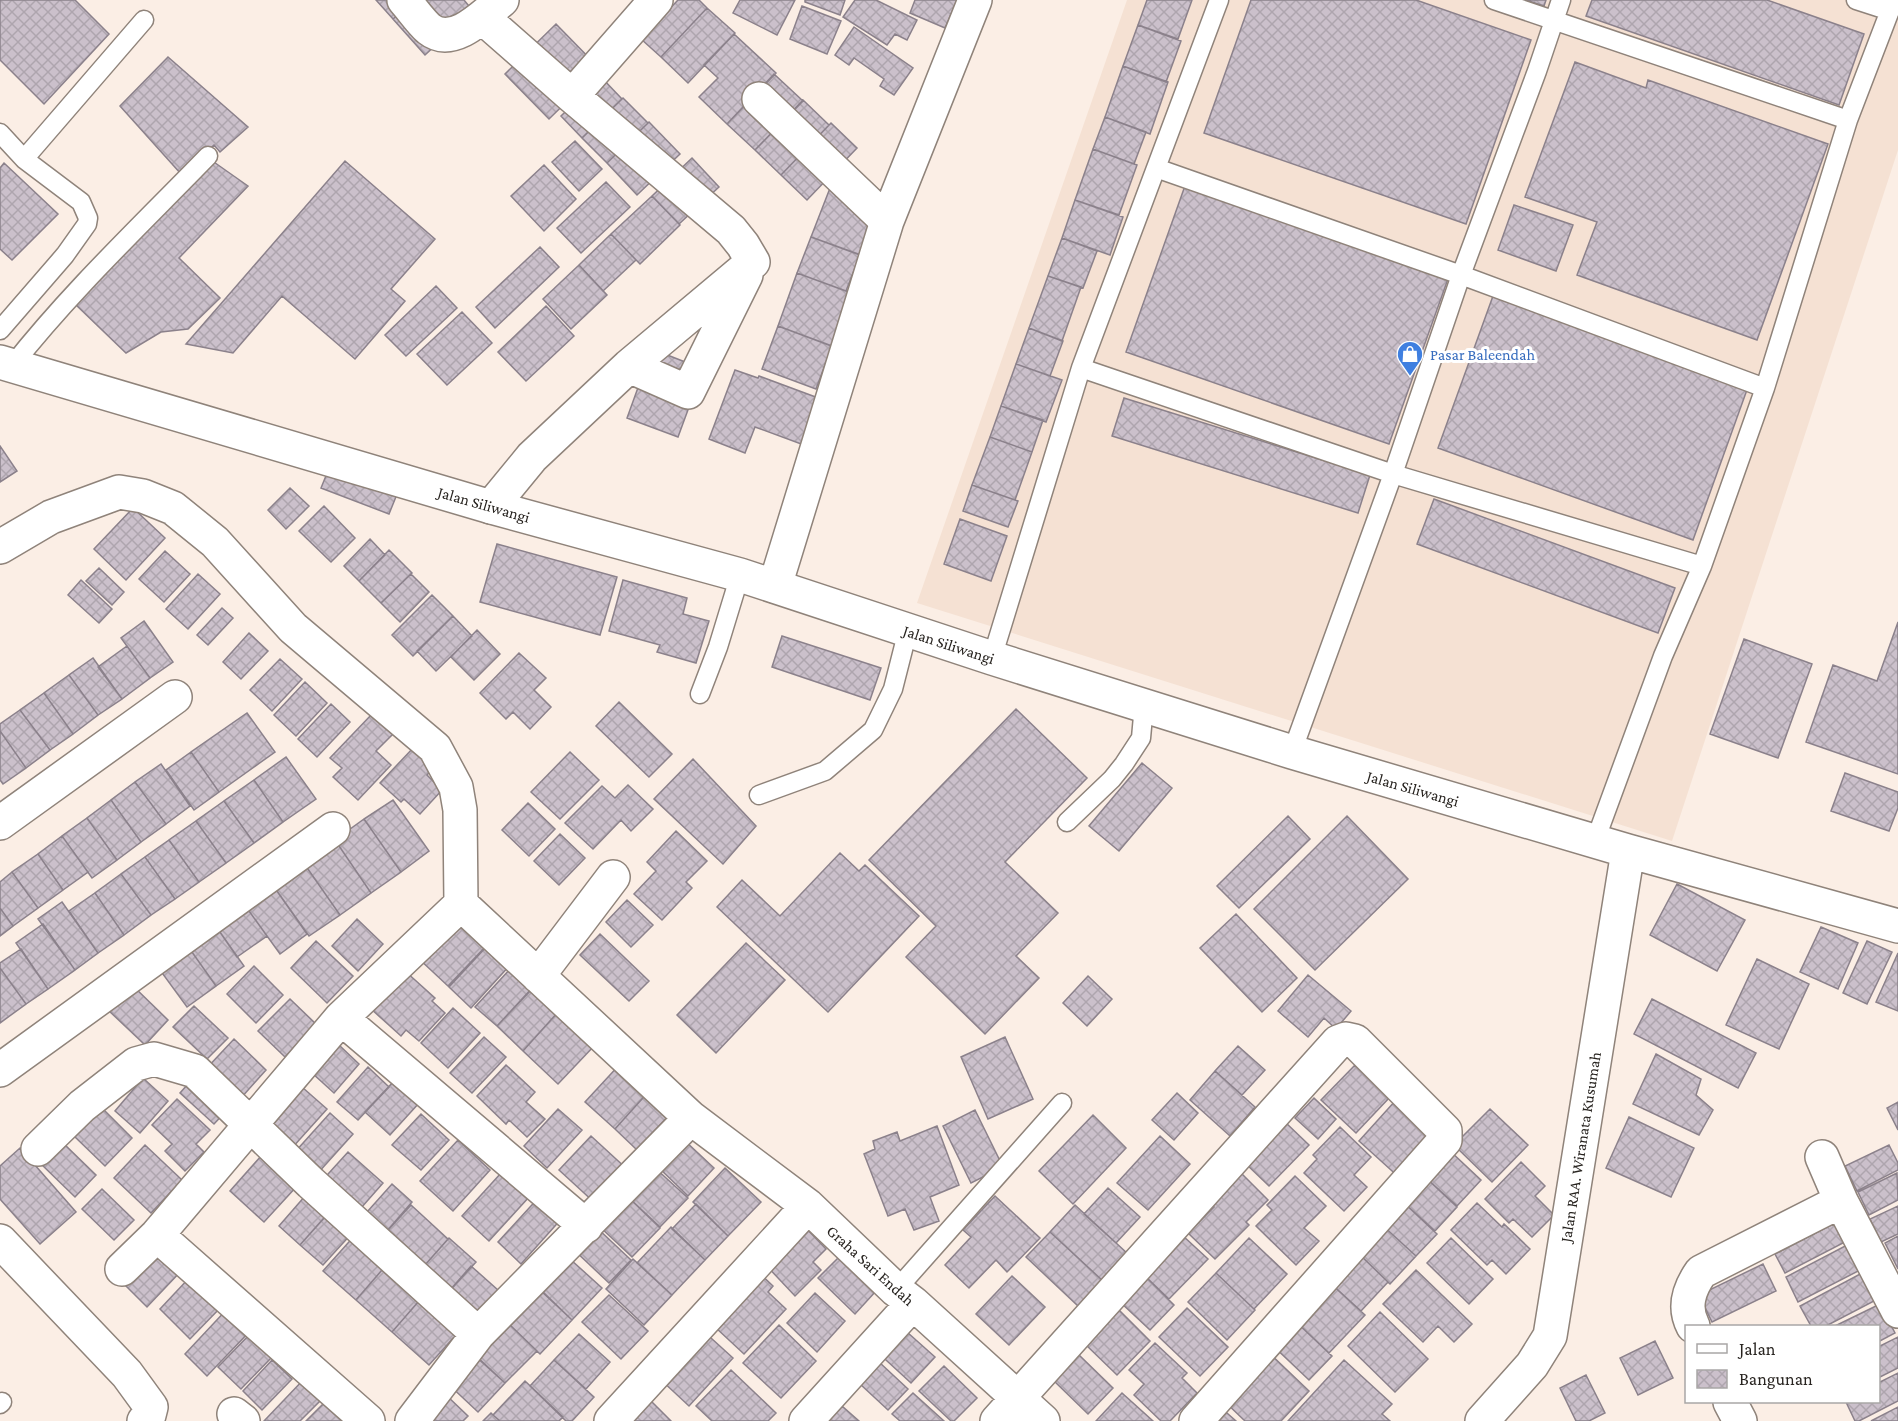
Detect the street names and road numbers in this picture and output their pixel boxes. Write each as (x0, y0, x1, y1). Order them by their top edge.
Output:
street label: Jalan Siliwangi (434, 483, 532, 527)
street label: Jalan Siliwangi (899, 621, 997, 668)
street label: Jalan Siliwangi (1363, 767, 1461, 811)
street label: Jalan RAA. Wiranata Kusumah (1557, 1050, 1605, 1246)
street label: Graha Sari Endah (824, 1222, 918, 1309)

